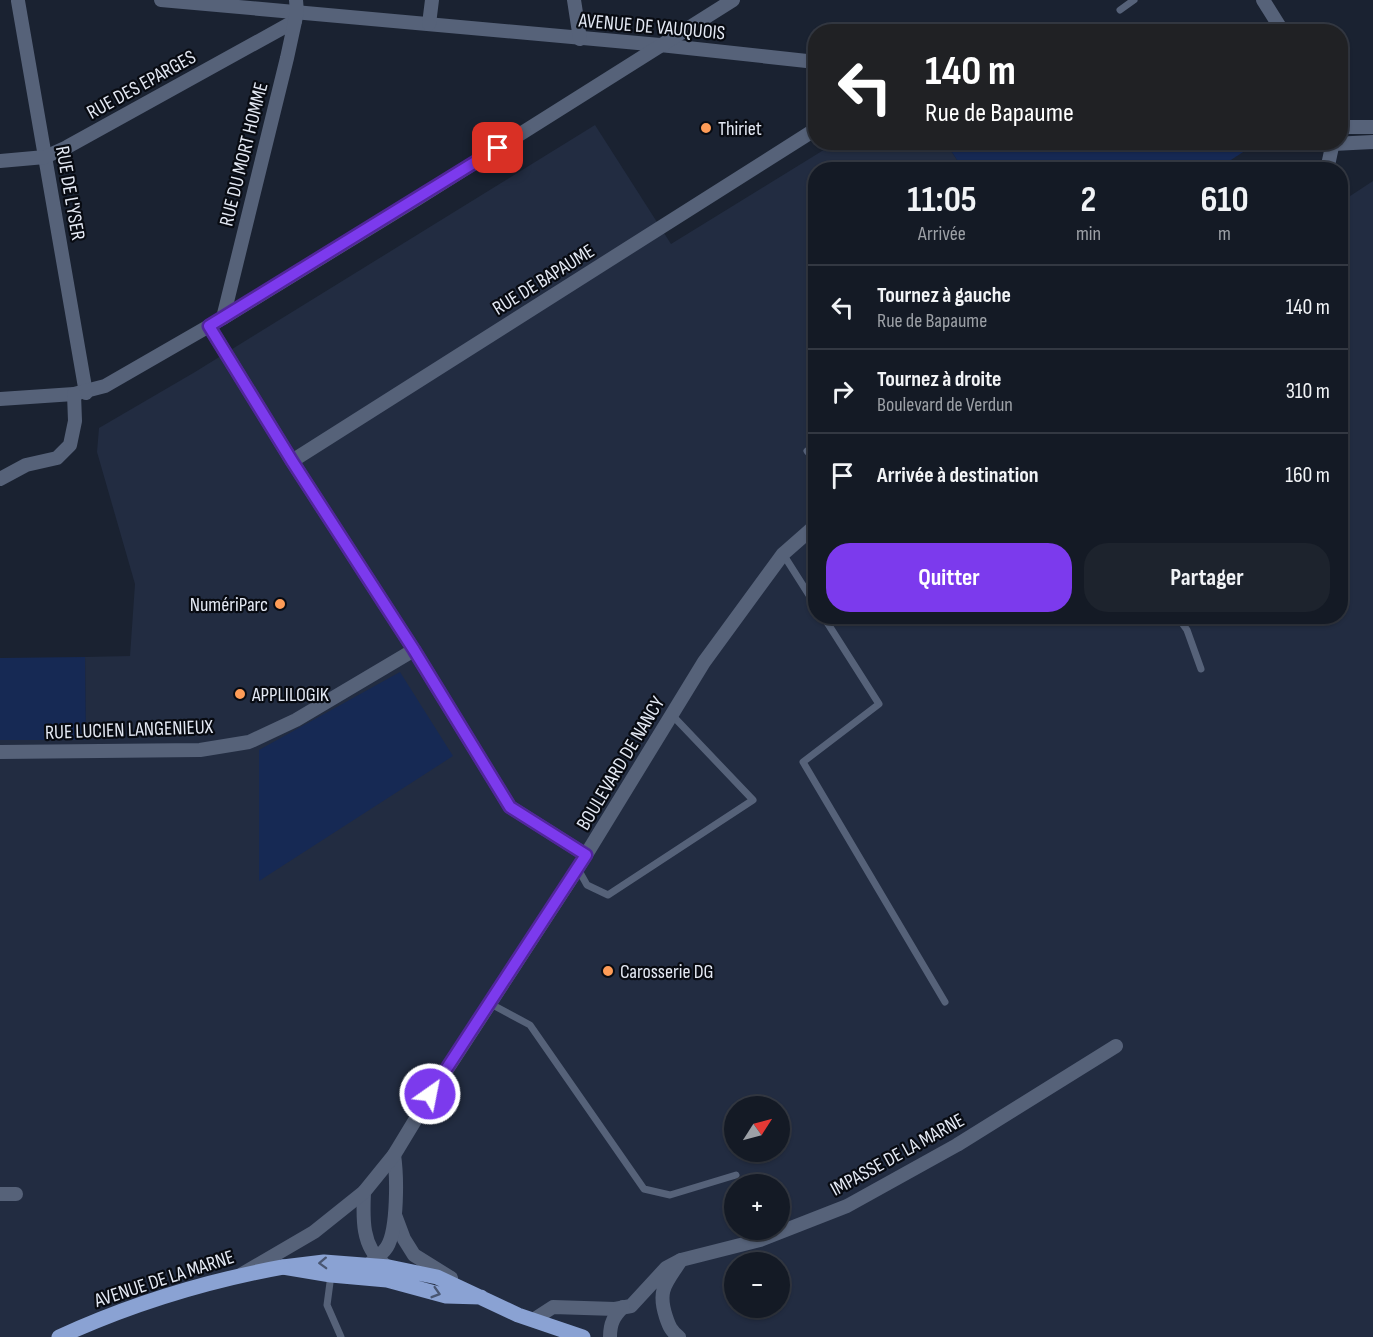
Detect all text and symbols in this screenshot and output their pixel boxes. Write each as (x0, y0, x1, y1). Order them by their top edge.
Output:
street label: AVENUE DE VAUQUOIS (577, 9, 726, 45)
street label: RUE DES EPARGES (83, 45, 200, 125)
text: 140 m (925, 46, 1016, 97)
icon: left (826, 48, 904, 126)
street label: RUE DU MORT HOMME (214, 80, 273, 229)
text: Rue de Bapaume (925, 97, 1074, 129)
place label: Thiriet (718, 117, 762, 141)
marker: Thiriet (699, 121, 713, 135)
pin (472, 122, 523, 173)
icon: arrive (481, 131, 514, 164)
street label: RUE DE L'YSER (50, 144, 90, 242)
text: 11:05 (907, 179, 977, 222)
text: 2 (1081, 179, 1096, 222)
text: 610 (1200, 179, 1249, 222)
text: Arrivée (918, 222, 966, 246)
text: min (1076, 222, 1101, 246)
text: m (1218, 222, 1231, 246)
street label: RUE DE BAPAUME (488, 239, 599, 321)
text: Tournez à gauche (877, 282, 1011, 309)
icon: left (826, 291, 859, 324)
text: 140 m (1286, 294, 1330, 321)
text: Rue de Bapaume (877, 309, 987, 333)
text: Tournez à droite (877, 366, 1002, 393)
icon: right (826, 375, 859, 408)
text: 310 m (1286, 378, 1330, 405)
text: Boulevard de Verdun (877, 393, 1013, 417)
icon: arrive (826, 459, 859, 492)
text: Arrivée à destination (877, 462, 1039, 489)
text: 160 m (1285, 462, 1330, 489)
button: Quitter (826, 543, 1072, 612)
button: Partager (1084, 543, 1330, 612)
place label: NumériParc (190, 593, 268, 617)
marker: NumériParc (273, 597, 287, 611)
place label: APPLILOGIK (251, 683, 329, 707)
marker: APPLILOGIK (233, 687, 247, 701)
street label: BOULEVARD DE NANCY (572, 692, 671, 835)
street label: RUE LUCIEN LANGENIEUX (45, 715, 214, 745)
place label: Carosserie DG (620, 960, 714, 984)
marker: Carosserie DG (601, 964, 615, 978)
position arrow (398, 1062, 462, 1126)
north arrow (724, 1096, 790, 1162)
map controls (724, 1096, 790, 1318)
street label: IMPASSE DE LA MARNE (826, 1108, 969, 1202)
button: + (724, 1174, 790, 1240)
street label: AVENUE DE LA MARNE (90, 1245, 237, 1313)
button: − (724, 1252, 790, 1318)
one-way arrow (318, 1257, 327, 1269)
one-way arrow (430, 1286, 441, 1298)

